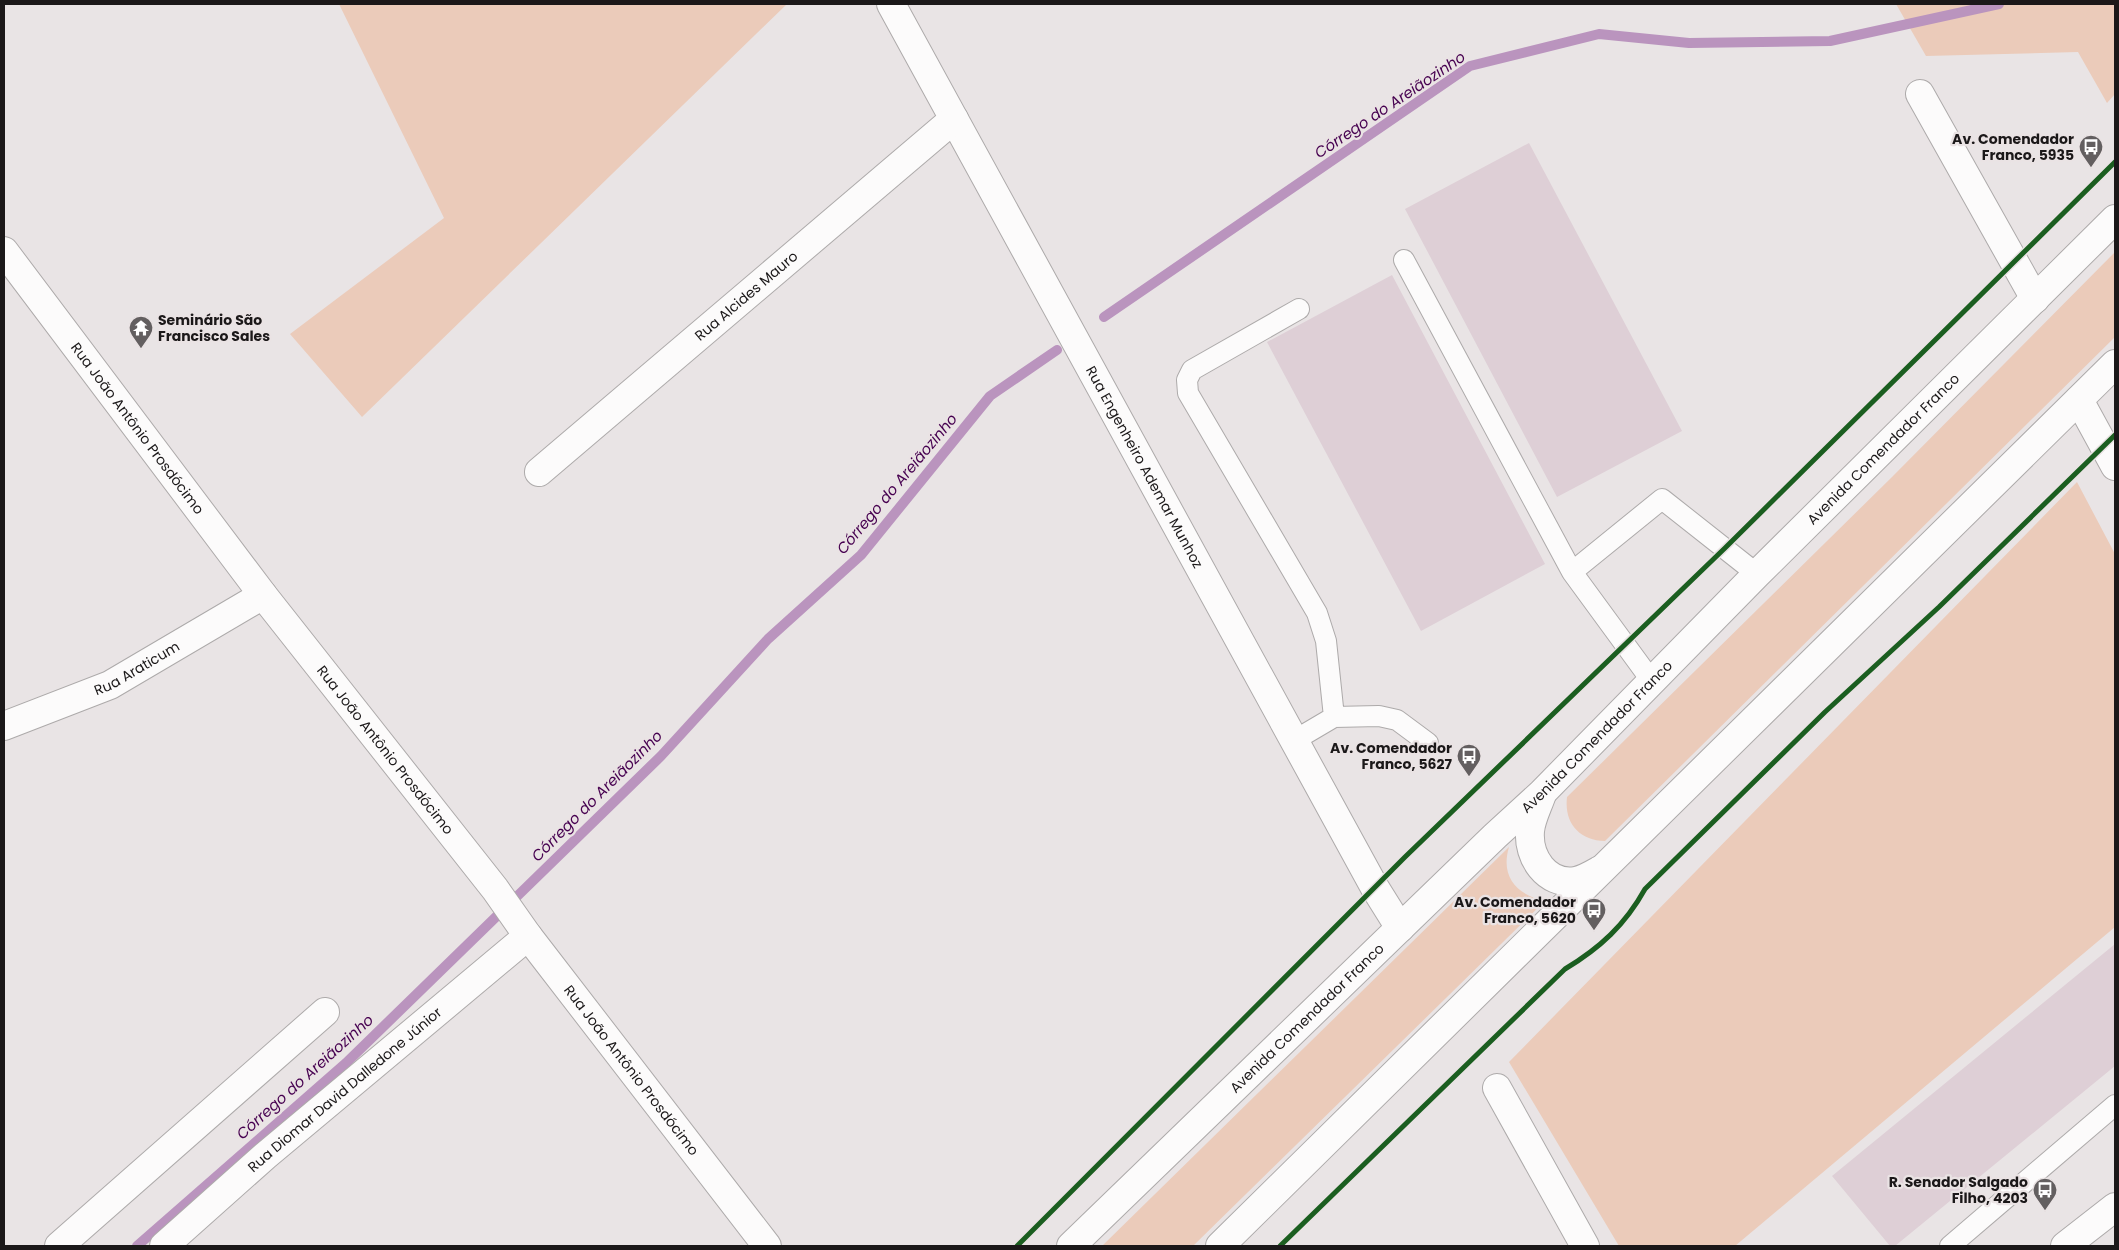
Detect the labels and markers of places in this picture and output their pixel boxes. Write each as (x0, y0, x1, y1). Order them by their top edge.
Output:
place label: Av. Comendador Franco, 5935 (1952, 129, 2074, 165)
bus stop icon: Av. Comendador Franco, 5935 (2078, 134, 2104, 168)
place label: Seminário São Francisco Sales (158, 310, 270, 346)
temple icon: Seminário São Francisco Sales (128, 315, 154, 349)
place label: Av. Comendador Franco, 5627 (1330, 738, 1453, 774)
bus stop icon: Av. Comendador Franco, 5627 (1456, 743, 1482, 777)
place label: Av. Comendador Franco, 5620 (1454, 892, 1576, 928)
bus stop icon: Av. Comendador Franco, 5620 (1581, 897, 1607, 931)
place label: R. Senador Salgado Filho, 4203 (1889, 1172, 2028, 1208)
bus stop icon: R. Senador Salgado Filho, 4203 (2032, 1177, 2058, 1211)

